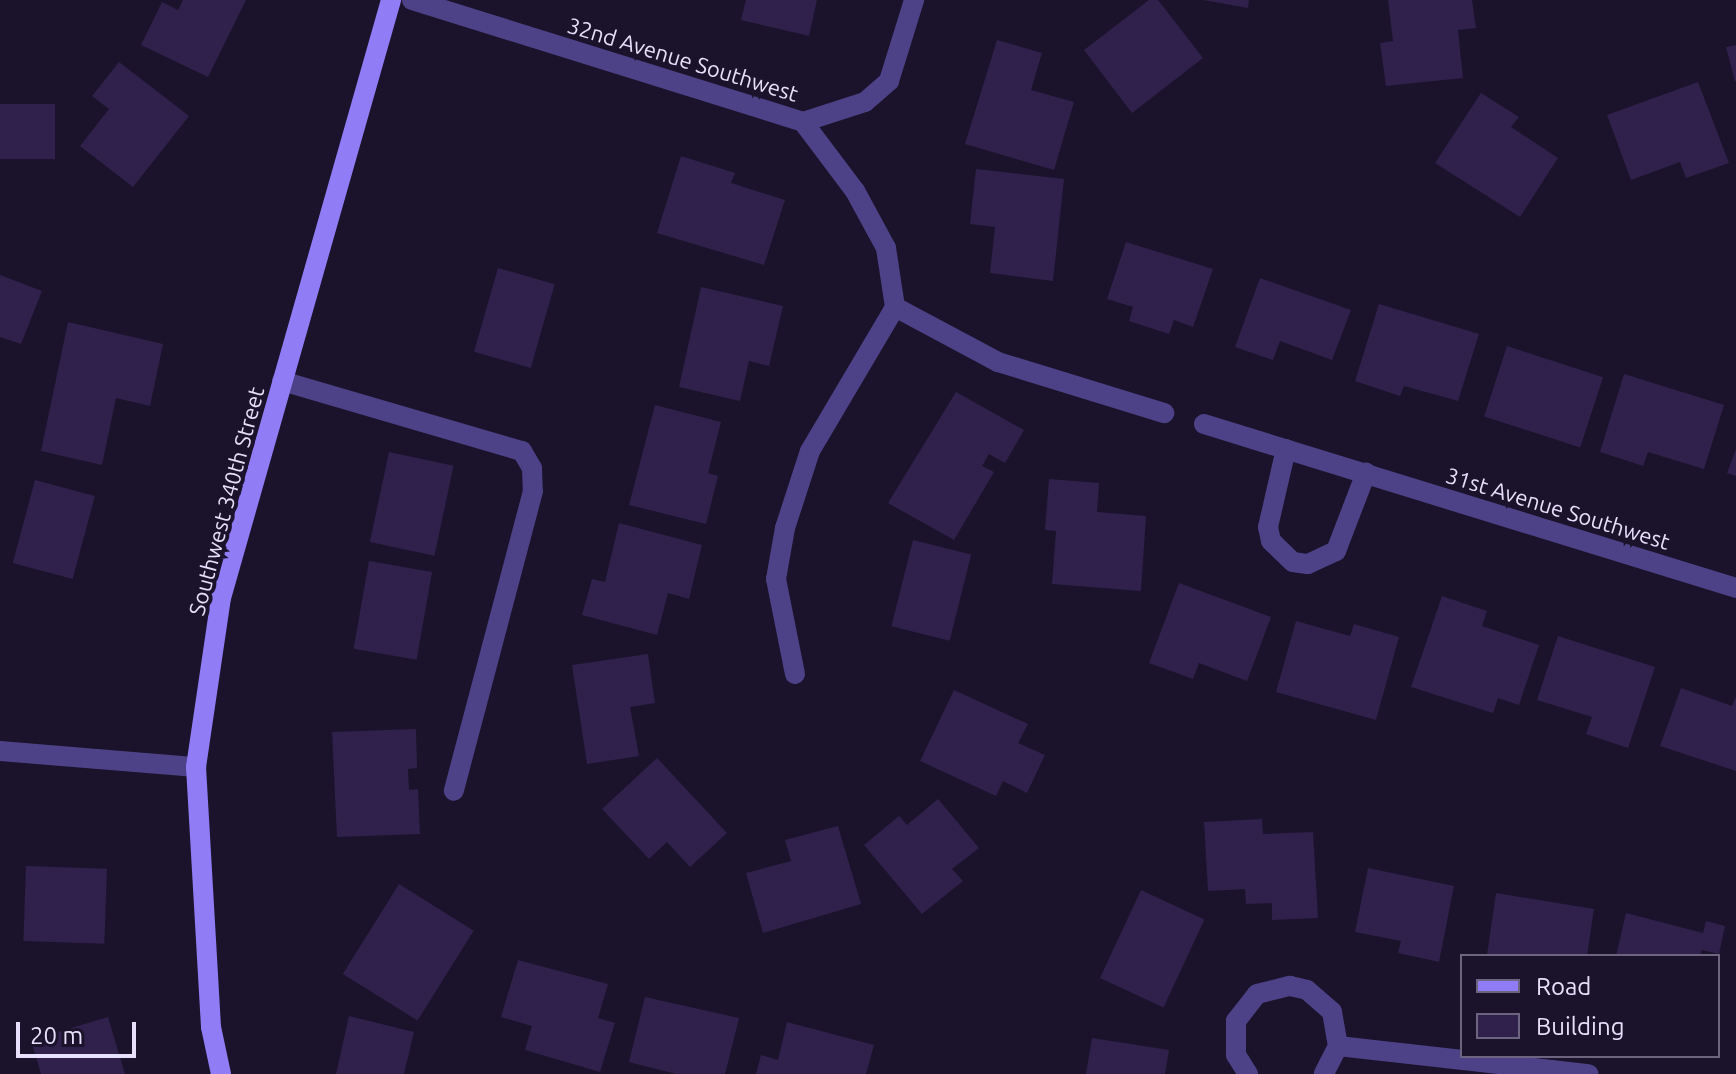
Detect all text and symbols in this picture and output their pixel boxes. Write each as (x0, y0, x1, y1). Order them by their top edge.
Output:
street label: 32nd Avenue Southwest (564, 11, 802, 107)
street label: Southwest 340th Street (183, 384, 269, 618)
street label: 31st Avenue Southwest (1443, 461, 1673, 555)
legend (1460, 954, 1720, 1058)
text: Road (1536, 973, 1591, 1000)
scale bar (20, 1006, 140, 1056)
text: Building (1536, 1013, 1624, 1040)
text: 20 m (30, 1022, 83, 1049)

